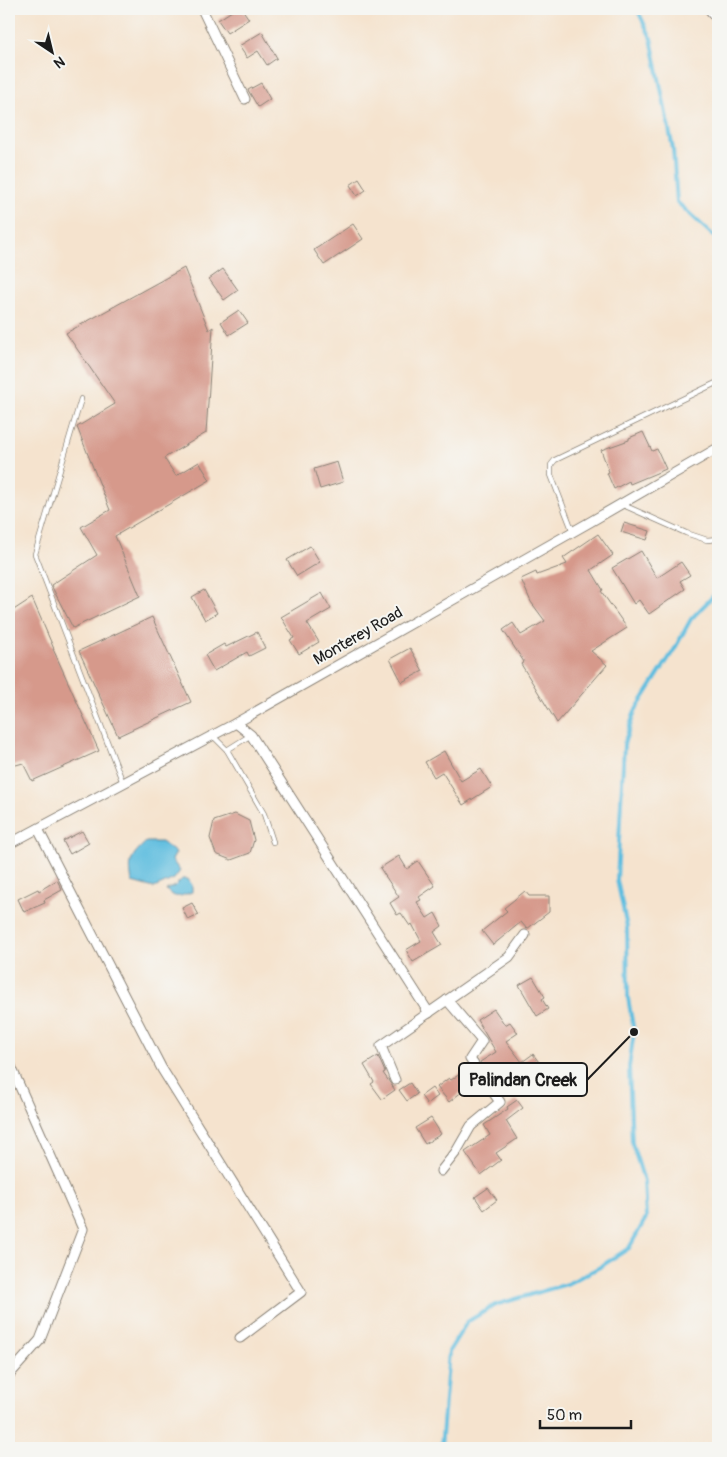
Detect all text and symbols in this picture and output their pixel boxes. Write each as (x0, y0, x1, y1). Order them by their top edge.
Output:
north arrow (28, 28, 78, 78)
text: N (50, 53, 68, 72)
street label: Monterey Road (310, 602, 406, 670)
callout: Palindan Creek (459, 1063, 587, 1096)
text: Palindan Creek (469, 1069, 578, 1092)
scale bar (540, 1397, 631, 1429)
text: 50 m (547, 1406, 582, 1425)

